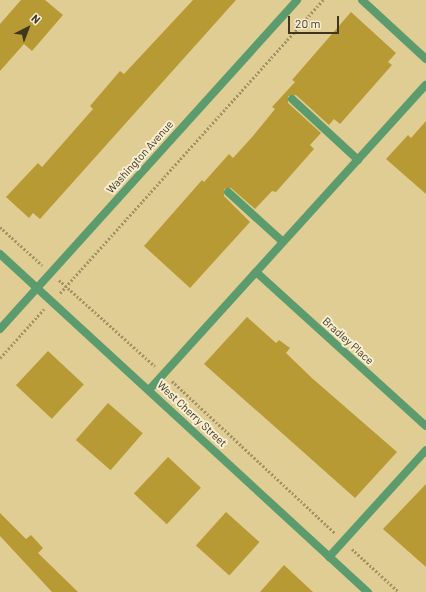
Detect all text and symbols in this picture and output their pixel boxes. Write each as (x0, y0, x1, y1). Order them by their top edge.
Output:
north arrow (8, 8, 48, 48)
scale bar (290, 8, 341, 34)
text: N (29, 11, 43, 26)
text: 20 m (295, 16, 321, 30)
street label: Washington Avenue (104, 118, 176, 196)
street label: Bradley Place (320, 315, 376, 367)
street label: West Cherry Street (154, 378, 230, 450)

